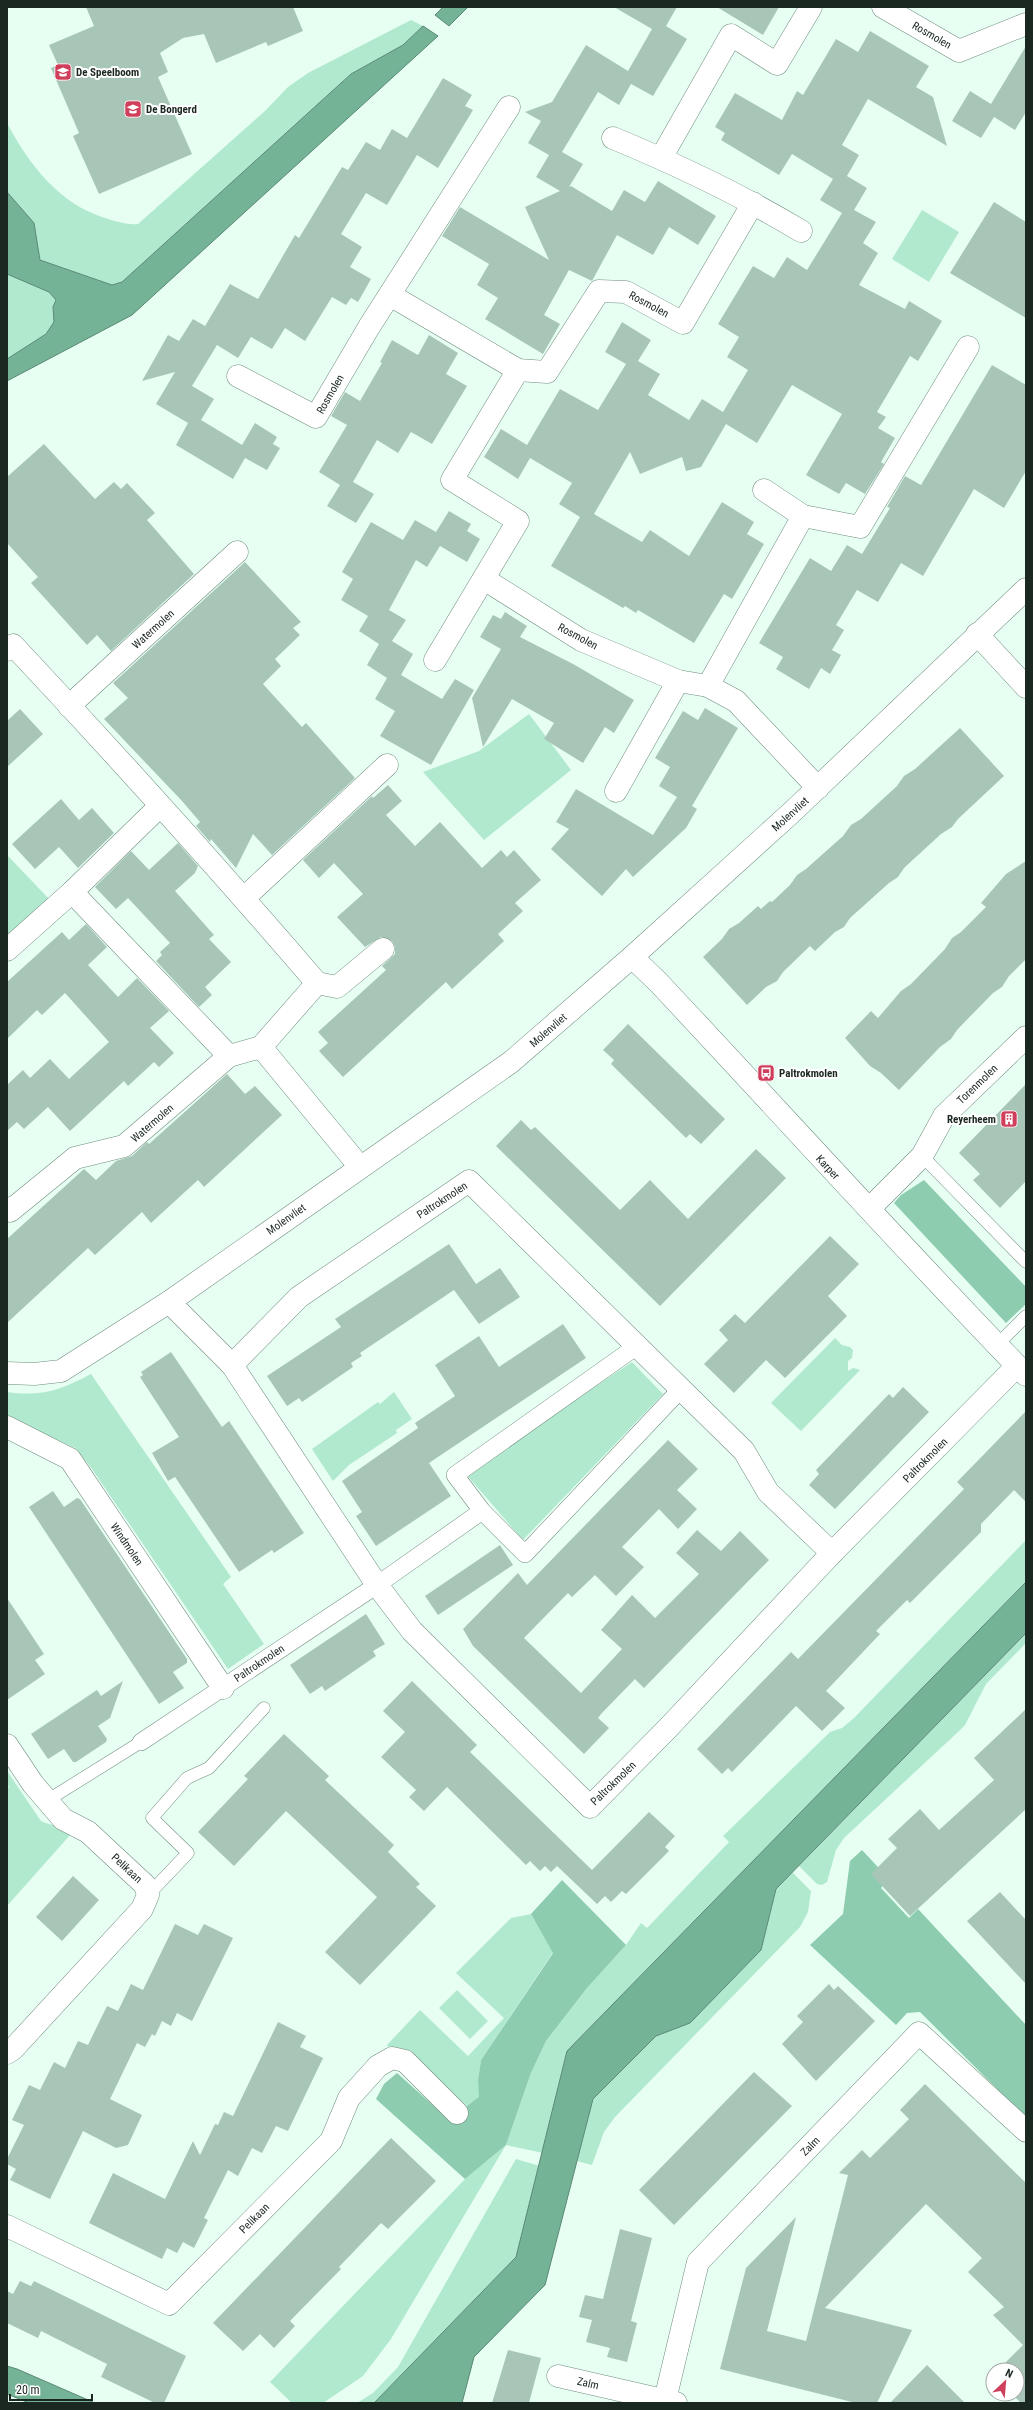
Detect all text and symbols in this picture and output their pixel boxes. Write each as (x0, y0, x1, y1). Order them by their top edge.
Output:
street label: Rosmolen (910, 19, 954, 52)
school or university icon: De Speelboom (53, 62, 73, 82)
place label: De Speelboom (76, 66, 139, 79)
school or university icon: De Bongerd (123, 99, 143, 119)
place label: De Bongerd (146, 103, 197, 116)
street label: Rosmolen (627, 289, 671, 320)
street label: Rosmolen (314, 372, 347, 416)
street label: Watermolen (130, 607, 177, 652)
street label: Rosmolen (556, 621, 600, 652)
street label: Molenvliet (769, 794, 811, 834)
street label: Molenvliet (527, 1011, 570, 1050)
street label: Torenmolen (954, 1062, 1000, 1107)
bus stop icon: Paltrokmolen (756, 1063, 776, 1083)
place label: Paltrokmolen (779, 1067, 838, 1080)
street label: Watermolen (128, 1101, 176, 1145)
building icon: Reyerheem (999, 1109, 1019, 1129)
place label: Reyerheem (947, 1113, 996, 1126)
street label: Karper (813, 1152, 843, 1183)
street label: Paltrokmolen (415, 1179, 470, 1222)
street label: Molenvliet (264, 1201, 308, 1238)
street label: Paltrokmolen (900, 1435, 950, 1485)
street label: Windmolen (108, 1521, 146, 1568)
street label: Paltrokmolen (232, 1642, 287, 1685)
street label: Paltrokmolen (588, 1759, 639, 1808)
street label: Pelikaan (109, 1851, 145, 1886)
street label: Zalm (798, 2134, 823, 2159)
street label: Pelikaan (237, 2201, 272, 2236)
north arrow (985, 2362, 1025, 2402)
text: N (1003, 2366, 1015, 2381)
street label: Zalm (576, 2375, 600, 2392)
scale bar (10, 2376, 92, 2402)
text: 20 m (16, 2383, 40, 2397)

